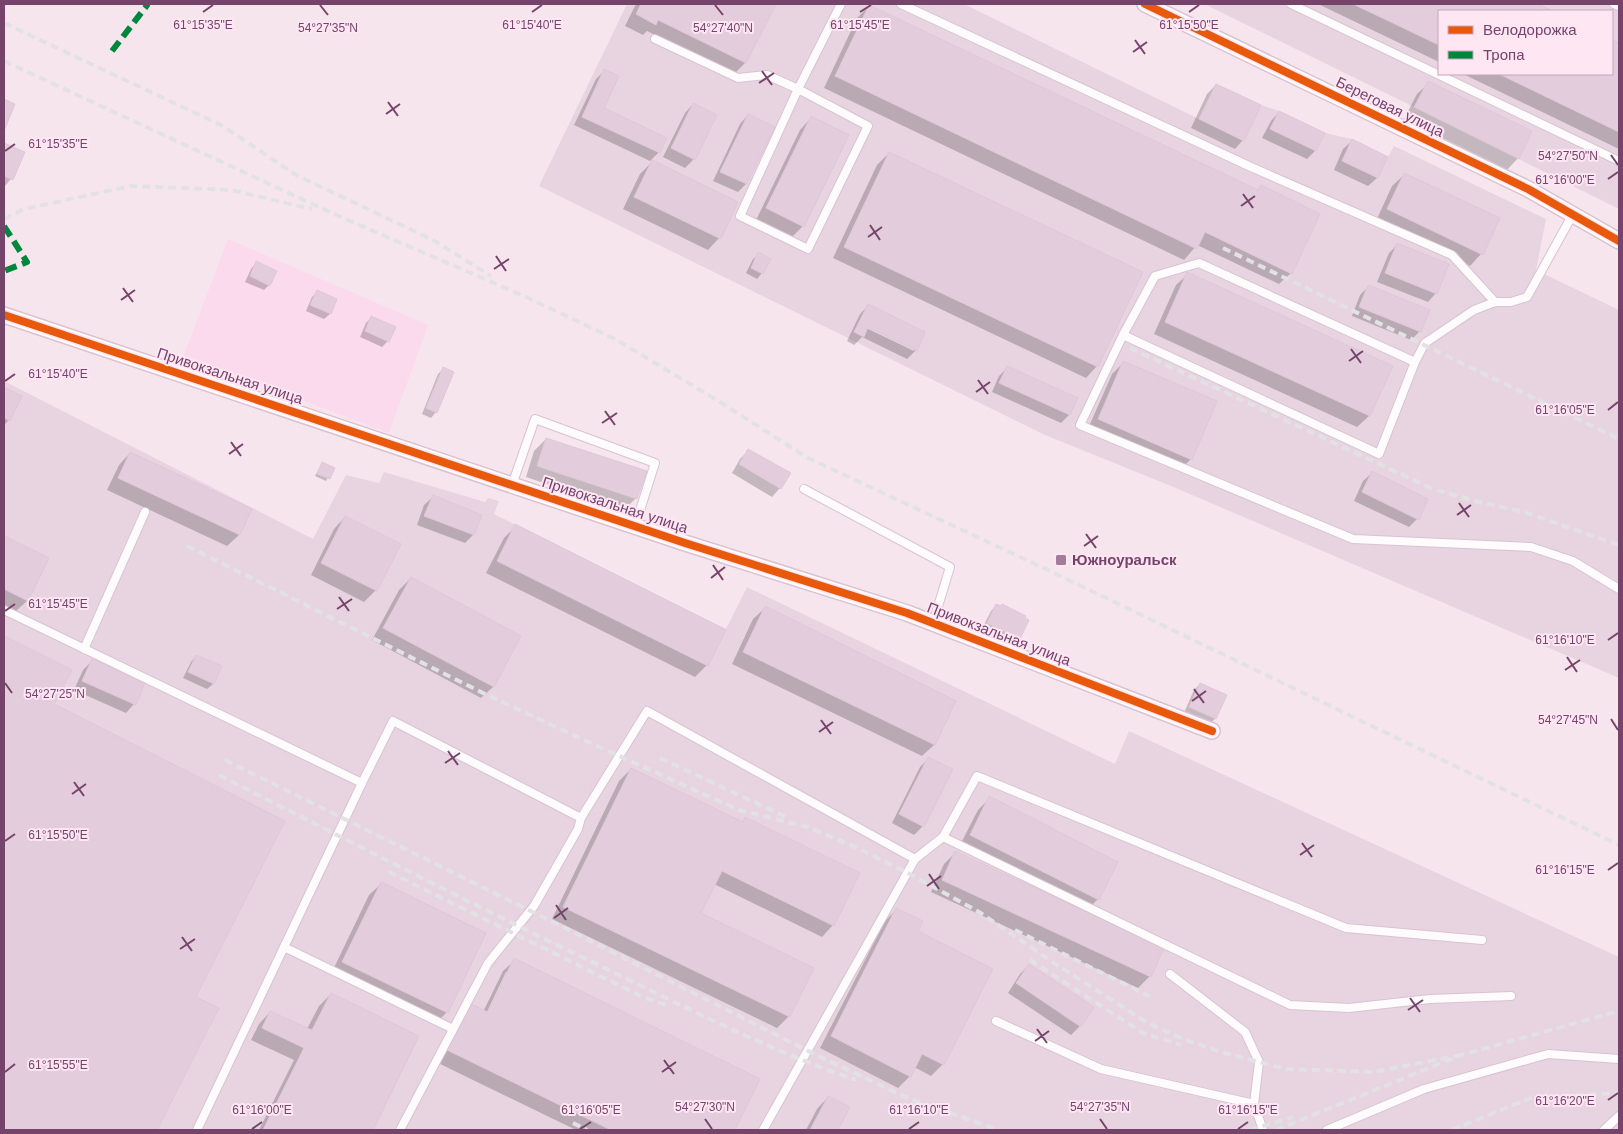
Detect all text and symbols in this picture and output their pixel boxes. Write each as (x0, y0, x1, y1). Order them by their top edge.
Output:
legend (1438, 10, 1613, 75)
text: 61°15'35"E (173, 18, 233, 32)
text: 61°15'40"E (502, 18, 562, 32)
text: 61°15'45"E (830, 18, 890, 32)
text: 61°15'50"E (1159, 18, 1219, 32)
text: 54°27'35"N (298, 21, 358, 35)
text: 54°27'40"N (693, 21, 753, 35)
text: Велодорожка (1483, 21, 1577, 38)
text: Тропа (1483, 46, 1525, 63)
street label: Береговая улица (1333, 73, 1448, 140)
text: 61°15'35"E (28, 137, 88, 151)
text: 54°27'50"N (1538, 149, 1598, 163)
text: 61°16'00"E (1535, 173, 1595, 187)
street label: Привокзальная улица (155, 344, 306, 407)
text: 61°15'40"E (28, 367, 88, 381)
text: 61°16'05"E (1535, 403, 1595, 417)
street label: Привокзальная улица (540, 473, 691, 536)
place label: Южноуральск (1072, 551, 1177, 568)
marker: Южноуральск (1054, 553, 1068, 567)
text: 61°15'45"E (28, 597, 88, 611)
street label: Привокзальная улица (925, 598, 1074, 669)
text: 61°16'10"E (1535, 633, 1595, 647)
text: 54°27'25"N (25, 687, 85, 701)
text: 54°27'45"N (1538, 713, 1598, 727)
text: 61°15'50"E (28, 828, 88, 842)
text: 61°16'15"E (1535, 863, 1595, 877)
text: 61°15'55"E (28, 1058, 88, 1072)
text: 61°16'20"E (1535, 1094, 1595, 1108)
text: 54°27'30"N (675, 1100, 735, 1114)
text: 54°27'35"N (1070, 1100, 1130, 1114)
text: 61°16'00"E (232, 1103, 292, 1117)
text: 61°16'05"E (561, 1103, 621, 1117)
text: 61°16'10"E (889, 1103, 949, 1117)
text: 61°16'15"E (1218, 1103, 1278, 1117)

